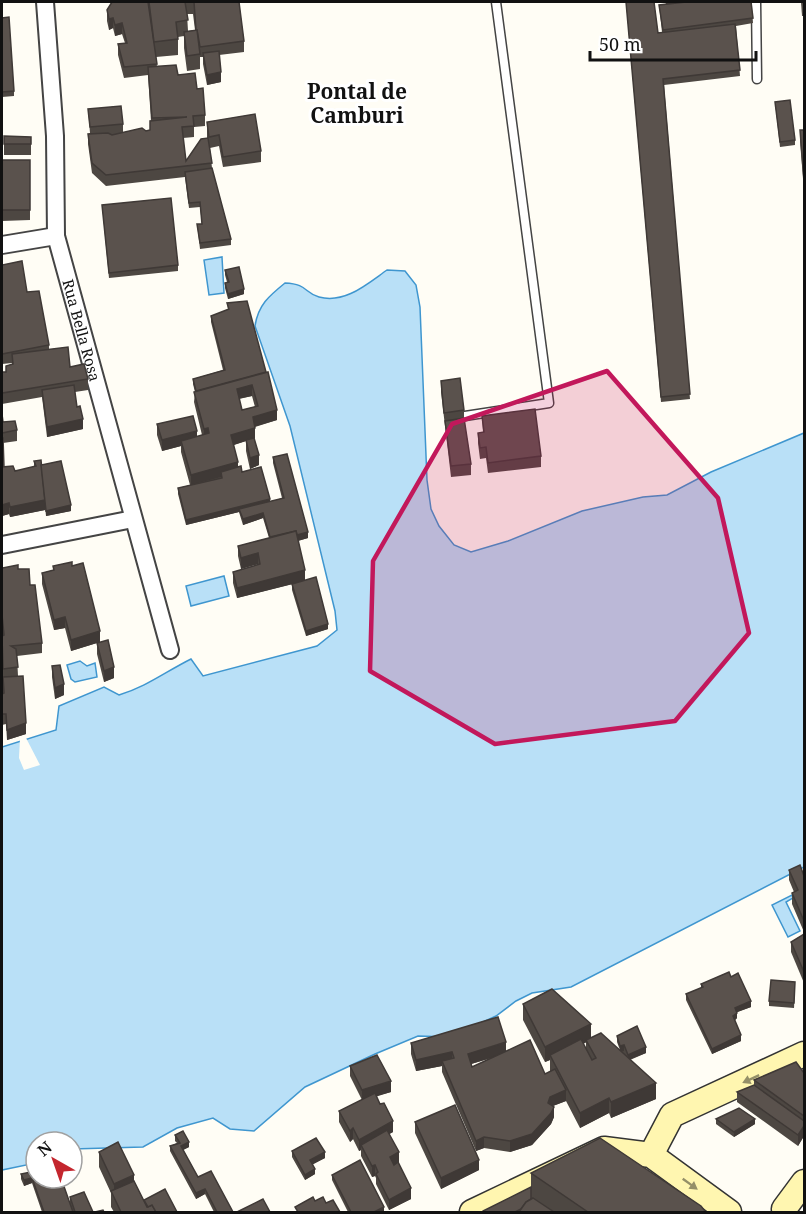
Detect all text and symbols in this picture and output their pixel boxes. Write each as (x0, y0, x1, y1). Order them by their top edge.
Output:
scale bar (590, 24, 756, 62)
text: 50 m (599, 32, 641, 56)
district label: Pontal de Camburi (307, 77, 407, 129)
street label: Rua Bella Rosa (58, 277, 105, 383)
one-way arrow (743, 1074, 760, 1083)
north arrow (24, 1130, 84, 1190)
text: N (32, 1136, 57, 1161)
one-way arrow (682, 1178, 698, 1190)

